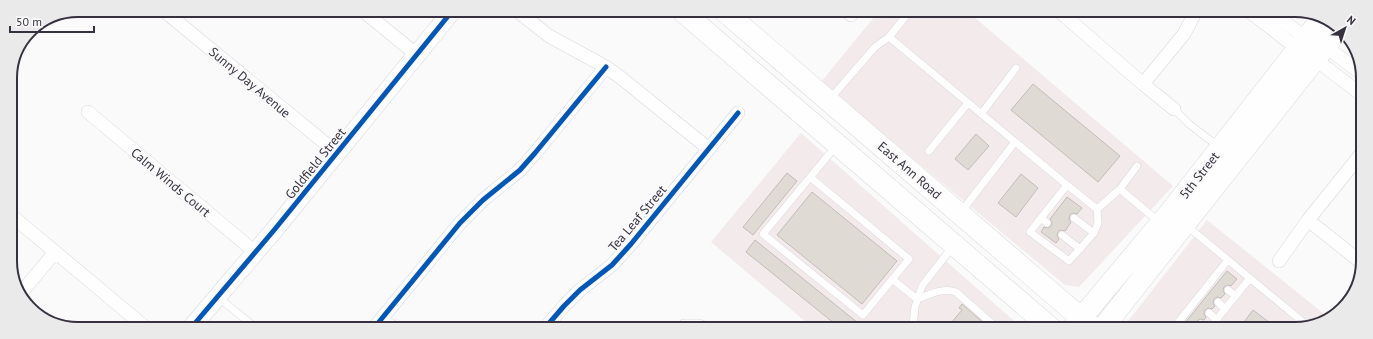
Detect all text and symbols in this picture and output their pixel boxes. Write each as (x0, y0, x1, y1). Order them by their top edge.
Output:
scale bar (10, 8, 94, 34)
north arrow (1325, 8, 1365, 48)
text: N (1344, 13, 1359, 28)
text: 50 m (16, 14, 42, 29)
street label: Sunny Day Avenue (205, 43, 294, 121)
street label: Goldfield Street (281, 124, 350, 202)
street label: East Ann Road (874, 138, 945, 203)
street label: Calm Winds Court (127, 144, 214, 221)
street label: 5th Street (1176, 148, 1223, 202)
street label: Tea Leaf Street (605, 181, 671, 255)

